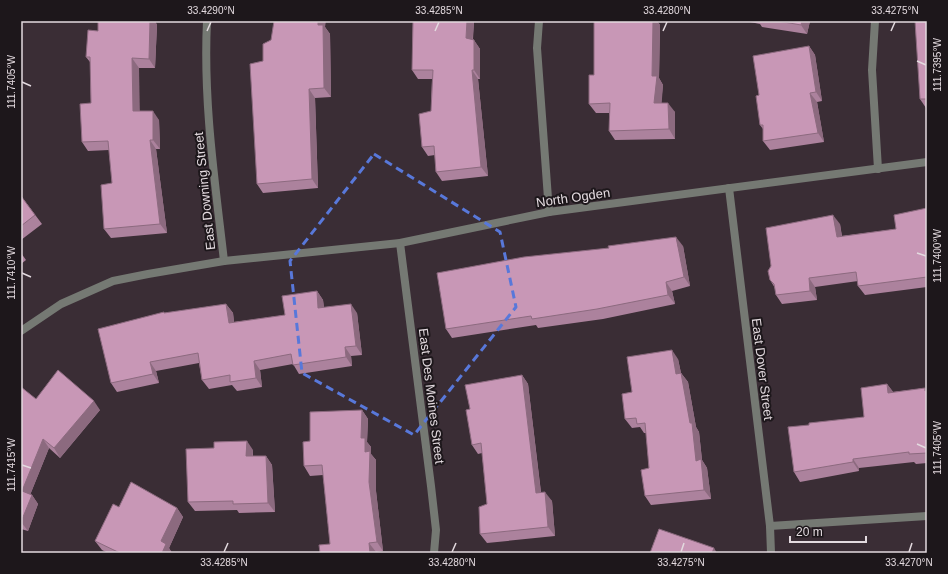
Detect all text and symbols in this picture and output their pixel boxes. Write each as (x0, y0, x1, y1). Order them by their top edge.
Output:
text: 33.4290°N (187, 5, 235, 16)
text: 33.4285°N (415, 5, 463, 16)
text: 33.4280°N (643, 5, 691, 16)
text: 33.4275°N (871, 5, 919, 16)
text: 111.7395°W (932, 38, 943, 92)
text: 111.7405°W (6, 55, 17, 109)
street label: East Downing Street (191, 131, 218, 251)
street label: North Ogden (535, 185, 611, 210)
text: 111.7400°W (932, 229, 943, 283)
text: 111.7410°W (6, 246, 17, 300)
street label: East Dover Street (749, 317, 776, 421)
street label: East Des Moines Street (416, 327, 447, 465)
text: 111.7405°W (932, 421, 943, 475)
text: 111.7415°W (6, 438, 17, 492)
scale bar (790, 518, 866, 544)
text: 20 m (796, 525, 823, 539)
text: 33.4285°N (200, 557, 248, 568)
text: 33.4280°N (428, 557, 476, 568)
text: 33.4275°N (657, 557, 705, 568)
text: 33.4270°N (885, 557, 933, 568)

